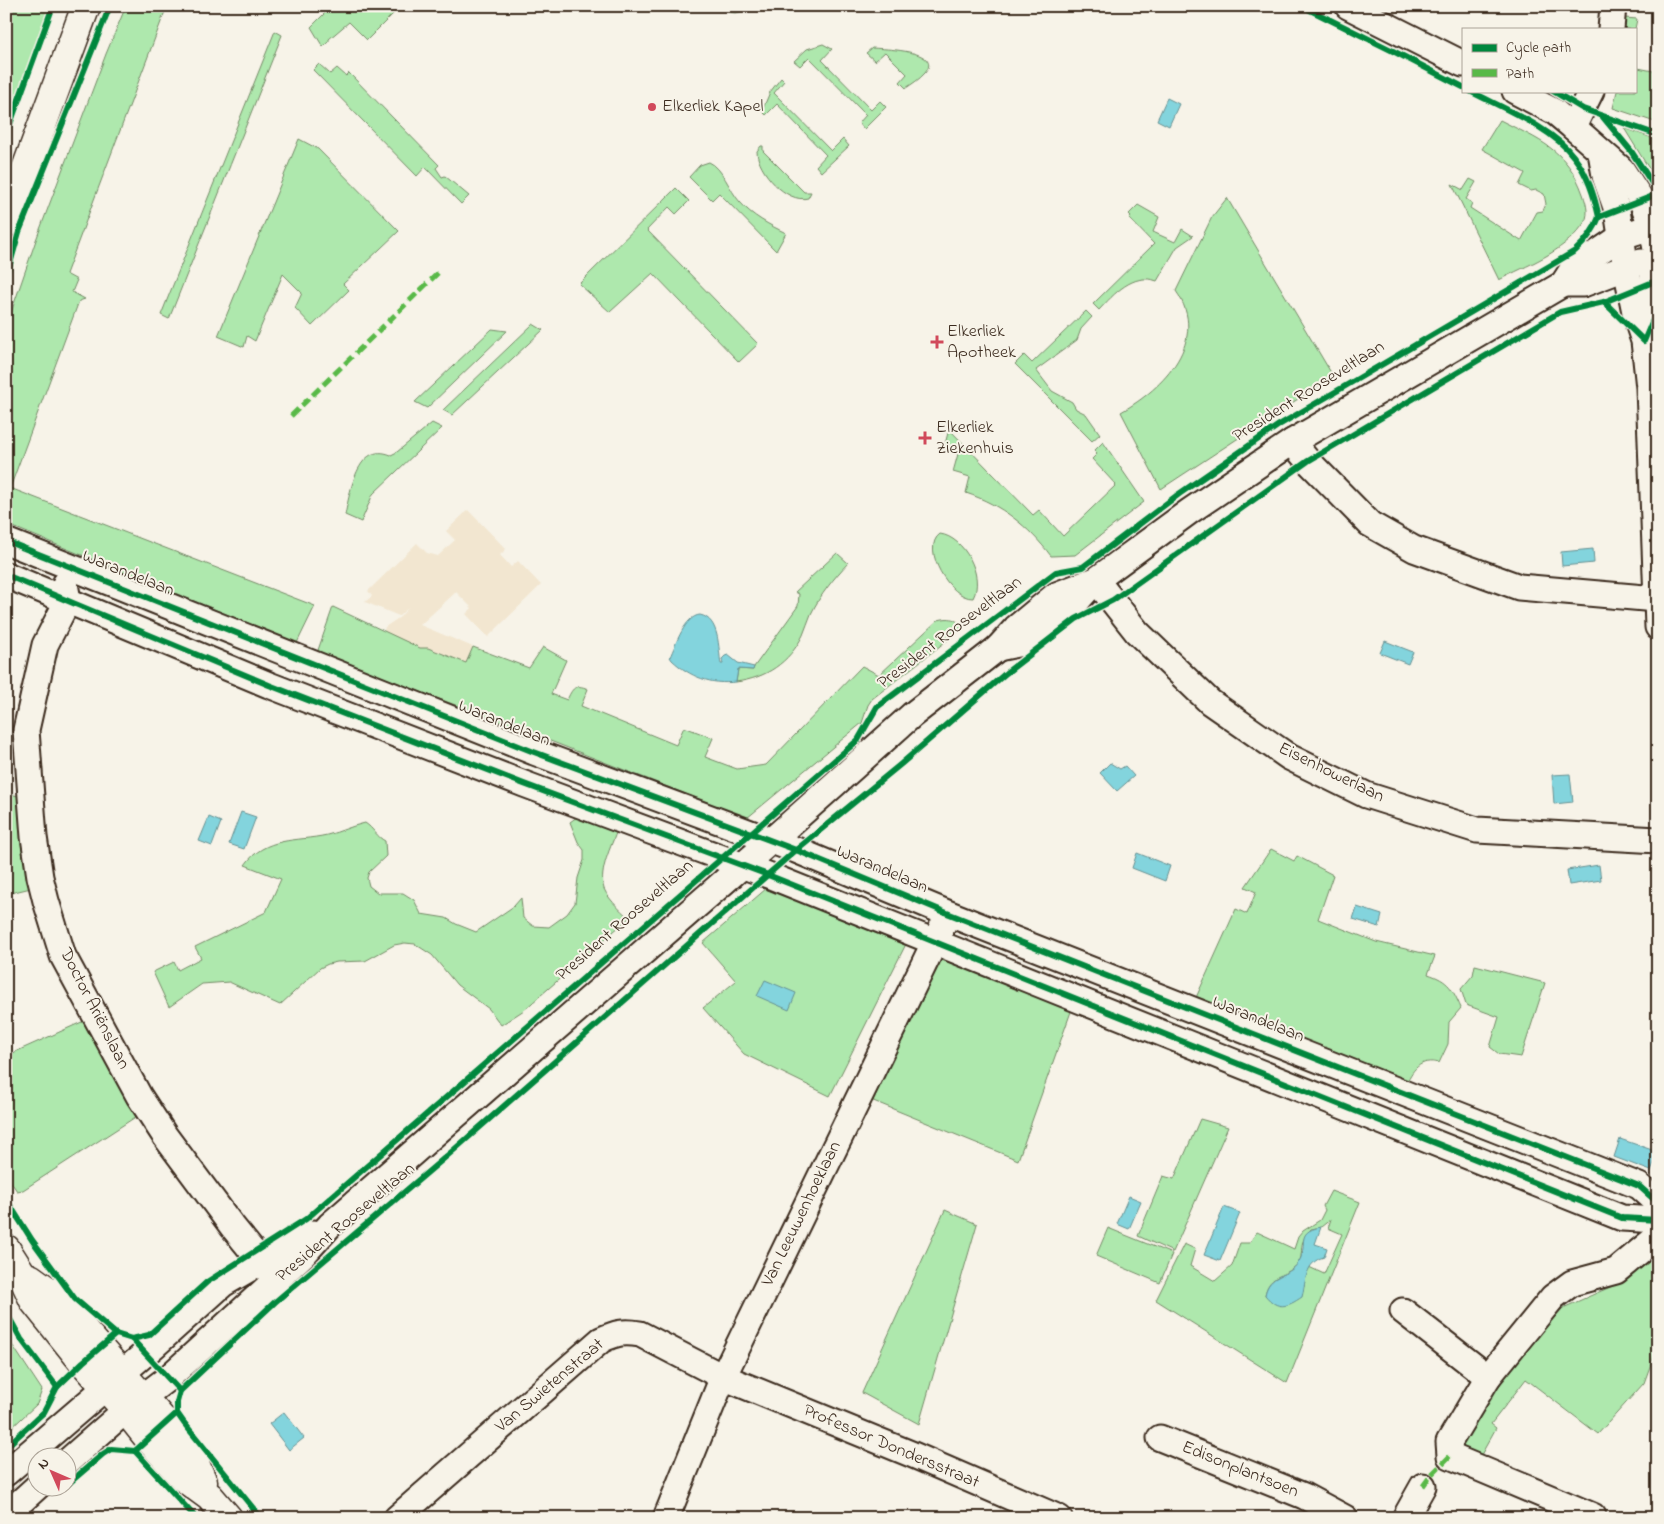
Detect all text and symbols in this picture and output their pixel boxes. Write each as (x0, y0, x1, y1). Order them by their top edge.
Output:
legend (1462, 28, 1636, 92)
text: Cycle path (1506, 37, 1571, 60)
text: Path (1506, 63, 1534, 85)
place label: Elkerliek Kapel (662, 94, 764, 120)
marker: Elkerliek Kapel (646, 101, 658, 113)
place label: Elkerliek Apotheek (947, 319, 1016, 366)
street label: President Rooseveltlaan (1228, 335, 1390, 449)
marker: Elkerliek Apotheek (931, 336, 943, 348)
place label: Elkerliek Ziekenhuis (936, 415, 1014, 462)
marker: Elkerliek Ziekenhuis (918, 431, 932, 445)
street label: Warandelaan (78, 544, 178, 604)
street label: President Rooseveltlaan (872, 570, 1028, 696)
street label: Warandelaan (454, 694, 554, 754)
street label: Eisenhowerlaan (1274, 736, 1388, 810)
street label: Warandelaan (832, 839, 932, 901)
street label: President Rooseveltlaan (550, 854, 700, 988)
street label: Doctor Ariënslaan (52, 943, 136, 1074)
street label: Warandelaan (1208, 990, 1308, 1050)
street label: Van Leeuwenhoeklaan (755, 1137, 848, 1292)
street label: President Rooseveltlaan (271, 1157, 421, 1289)
street label: Van Swietenstraat (489, 1332, 610, 1440)
street label: Professor Dondersstraat (799, 1398, 983, 1496)
street label: Edisonplantsoen (1178, 1435, 1302, 1505)
north arrow (28, 1446, 78, 1496)
text: N (33, 1453, 55, 1475)

